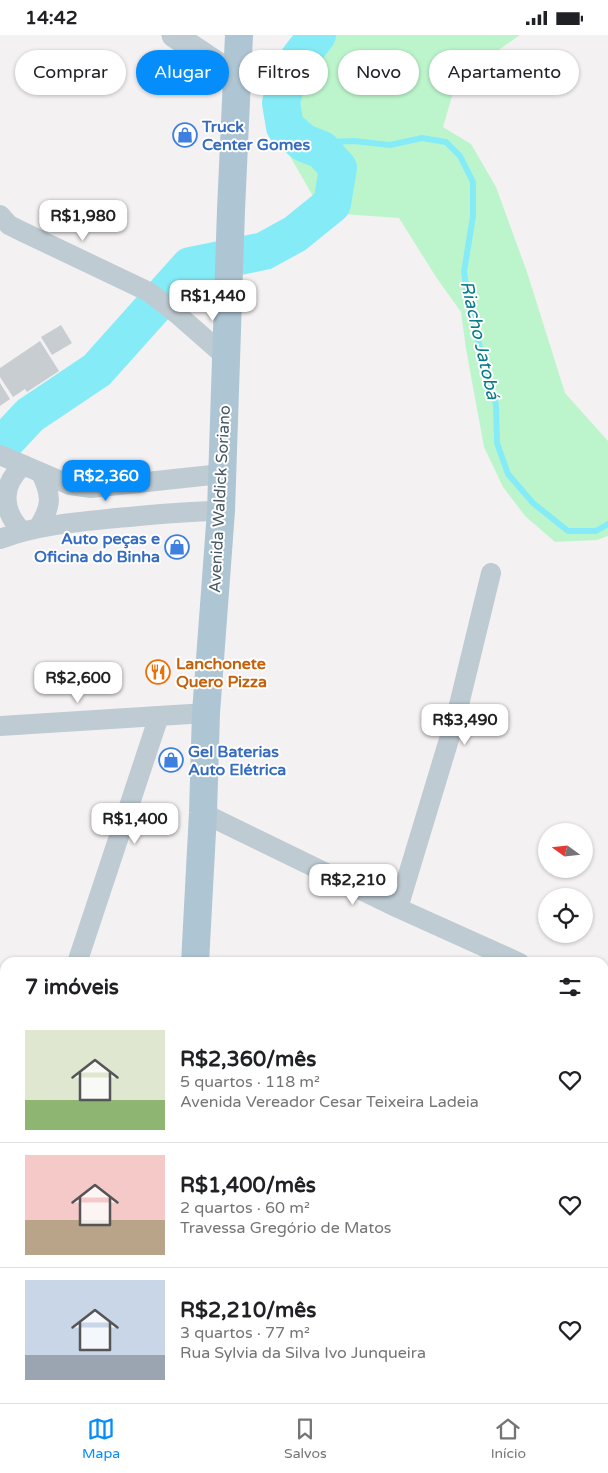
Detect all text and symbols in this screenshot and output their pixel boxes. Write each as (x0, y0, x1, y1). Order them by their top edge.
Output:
text: 14:42 (25, 7, 78, 29)
chip: Comprar (15, 50, 126, 95)
chip: Alugar (136, 50, 229, 95)
chip: Filtros (239, 50, 328, 95)
chip: Novo (338, 50, 419, 95)
chip: Apartamento (429, 50, 579, 95)
place label: Truck Center Gomes (201, 117, 310, 155)
shop icon: Truck Center Gomes (172, 122, 198, 148)
pin: R$1,980 (37, 199, 129, 242)
text: R$1,980 (50, 206, 116, 226)
pin: R$1,440 (167, 279, 259, 322)
water label: Riacho Jatobá (456, 279, 505, 402)
text: R$1,440 (180, 286, 246, 306)
street label: Avenida Waldick Soriano (205, 405, 235, 593)
pin: R$2,360 (60, 459, 152, 502)
text: R$2,360 (73, 466, 139, 486)
place label: Auto peças e Oficina do Binha (34, 529, 160, 567)
shop icon: Auto peças e Oficina do Binha (164, 534, 190, 560)
place label: Lanchonete Quero Pizza (176, 654, 267, 692)
restaurant icon: Lanchonete Quero Pizza (145, 659, 171, 685)
pin: R$2,600 (32, 661, 124, 704)
text: R$2,600 (45, 668, 111, 688)
pin: R$3,490 (419, 703, 511, 746)
text: R$3,490 (432, 710, 498, 730)
place label: Gel Baterias Auto Elétrica (188, 742, 286, 780)
shop icon: Gel Baterias Auto Elétrica (158, 747, 184, 773)
pin: R$1,400 (89, 803, 181, 845)
text: R$1,400 (102, 809, 168, 829)
north arrow (538, 823, 592, 877)
map controls (538, 823, 593, 943)
pin: R$2,210 (307, 863, 399, 906)
text: R$2,210 (320, 870, 386, 890)
button: locate (538, 888, 593, 943)
icon: filters (556, 973, 584, 1001)
text: 7 imóveis (25, 975, 119, 1000)
text: R$2,360/mês (180, 1047, 316, 1072)
icon: home (65, 1050, 125, 1110)
icon: heart (556, 1066, 584, 1094)
text: 5 quartos · 118 m² (180, 1072, 320, 1092)
text: Avenida Vereador Cesar Teixeira Ladeia (180, 1092, 479, 1112)
text: R$1,400/mês (180, 1173, 316, 1198)
icon: home (65, 1175, 125, 1235)
icon: heart (556, 1191, 584, 1219)
text: 2 quartos · 60 m² (180, 1198, 310, 1218)
text: Travessa Gregório de Matos (180, 1218, 392, 1238)
text: R$2,210/mês (180, 1298, 316, 1323)
icon: home (65, 1300, 125, 1360)
icon: heart (556, 1316, 584, 1344)
text: 3 quartos · 77 m² (180, 1323, 310, 1343)
text: Rua Sylvia da Silva Ivo Junqueira (180, 1343, 426, 1363)
tab: Mapa (82, 1415, 120, 1462)
tab: Salvos (284, 1415, 327, 1462)
tab: Início (491, 1415, 526, 1462)

